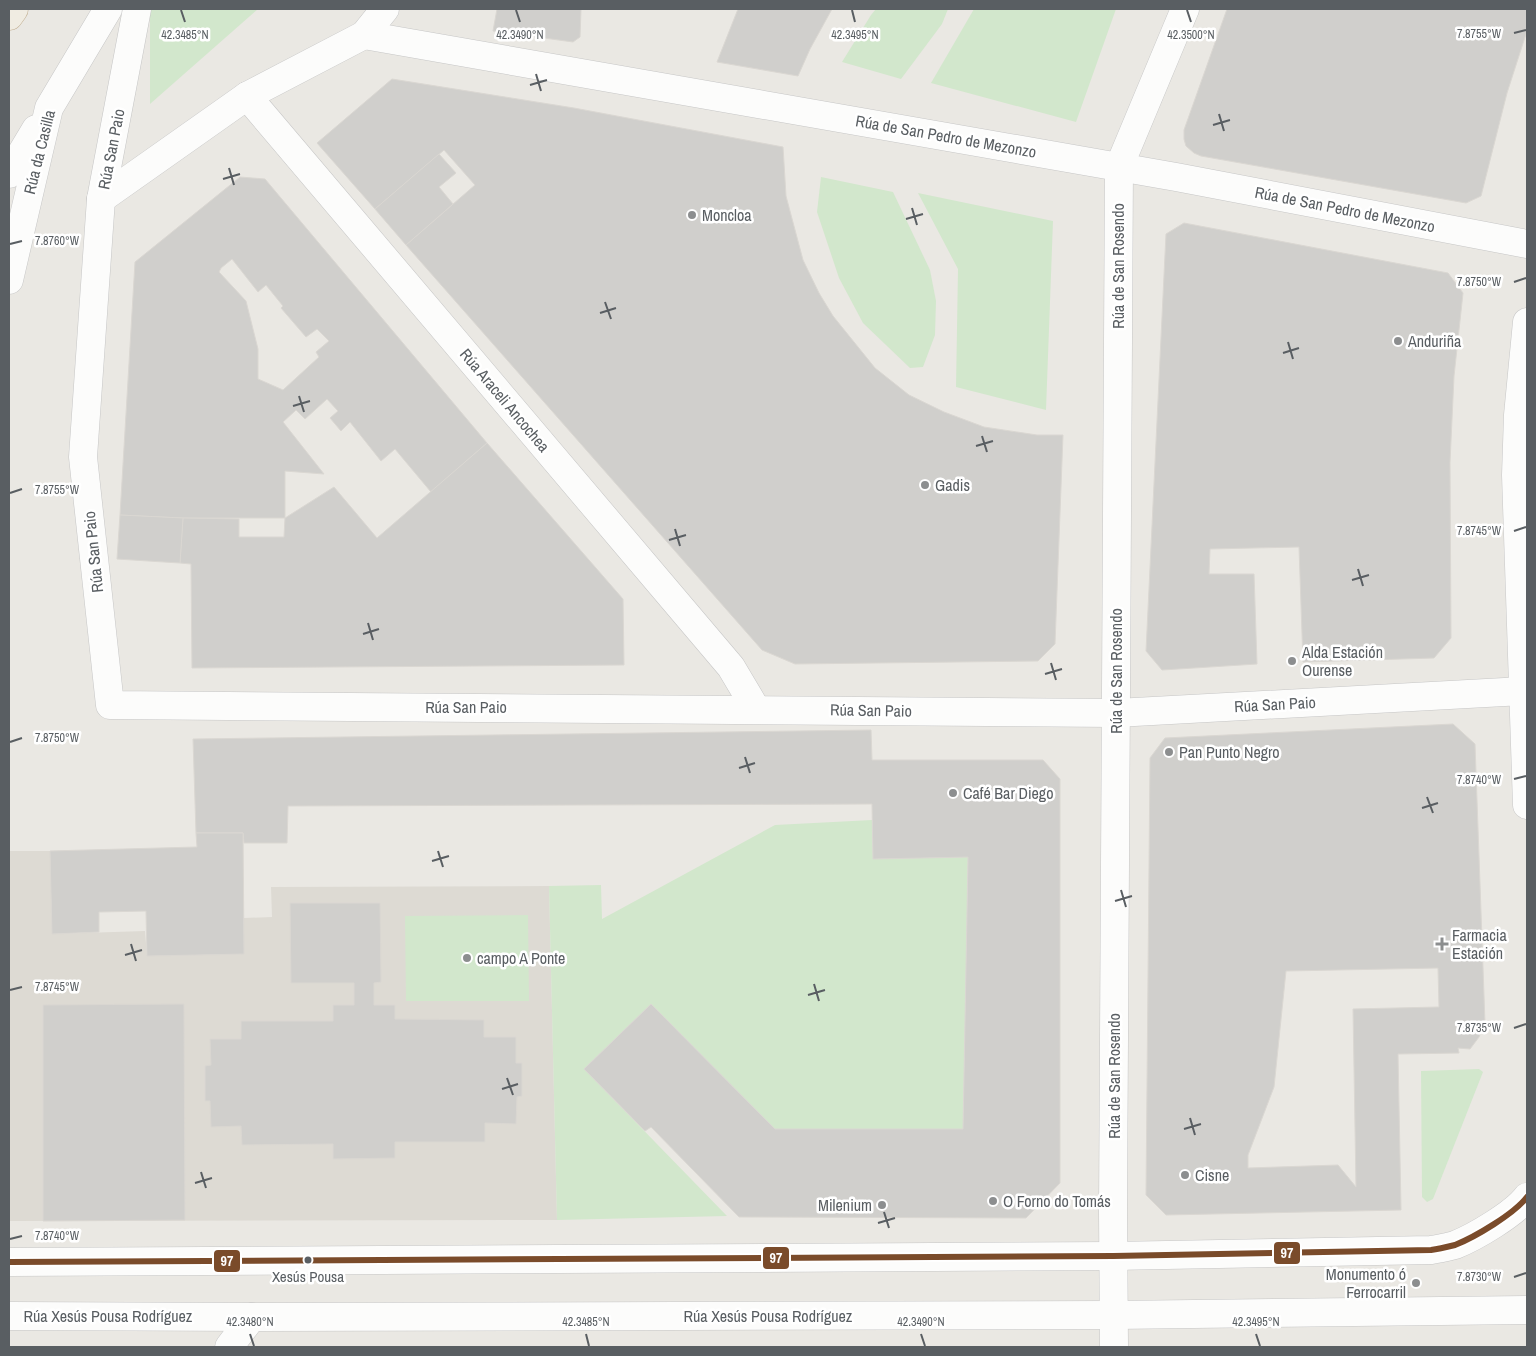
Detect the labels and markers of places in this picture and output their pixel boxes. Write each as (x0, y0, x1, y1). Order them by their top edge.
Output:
place label: Moncloa (702, 204, 752, 226)
marker: Moncloa (686, 209, 698, 221)
place label: Anduriña (1407, 330, 1462, 352)
marker: Anduriña (1392, 335, 1404, 347)
place label: Gadis (935, 474, 970, 496)
marker: Gadis (919, 479, 931, 491)
place label: Alda Estación Ourense (1301, 641, 1383, 681)
marker: Alda Estación Ourense (1286, 655, 1298, 667)
place label: Pan Punto Negro (1179, 741, 1280, 763)
marker: Pan Punto Negro (1163, 746, 1175, 758)
place label: Café Bar Diego (963, 782, 1053, 804)
marker: Café Bar Diego (947, 787, 959, 799)
place label: Farmacia Estación (1452, 924, 1507, 964)
marker: Farmacia Estación (1436, 938, 1448, 950)
place label: campo A Ponte (477, 947, 565, 969)
marker: campo A Ponte (461, 952, 473, 964)
place label: Cisne (1195, 1164, 1229, 1186)
marker: Cisne (1179, 1169, 1191, 1181)
place label: O Forno do Tomás (1003, 1190, 1111, 1212)
place label: Milenium (818, 1194, 872, 1216)
marker: O Forno do Tomás (987, 1195, 999, 1207)
marker: Milenium (876, 1199, 888, 1211)
marker: Xesús Pousa (303, 1255, 313, 1265)
place label: Monumento ó Ferrocarril (1326, 1263, 1406, 1303)
place label: Xesús Pousa (272, 1266, 344, 1287)
marker: Monumento ó Ferrocarril (1410, 1277, 1422, 1289)

